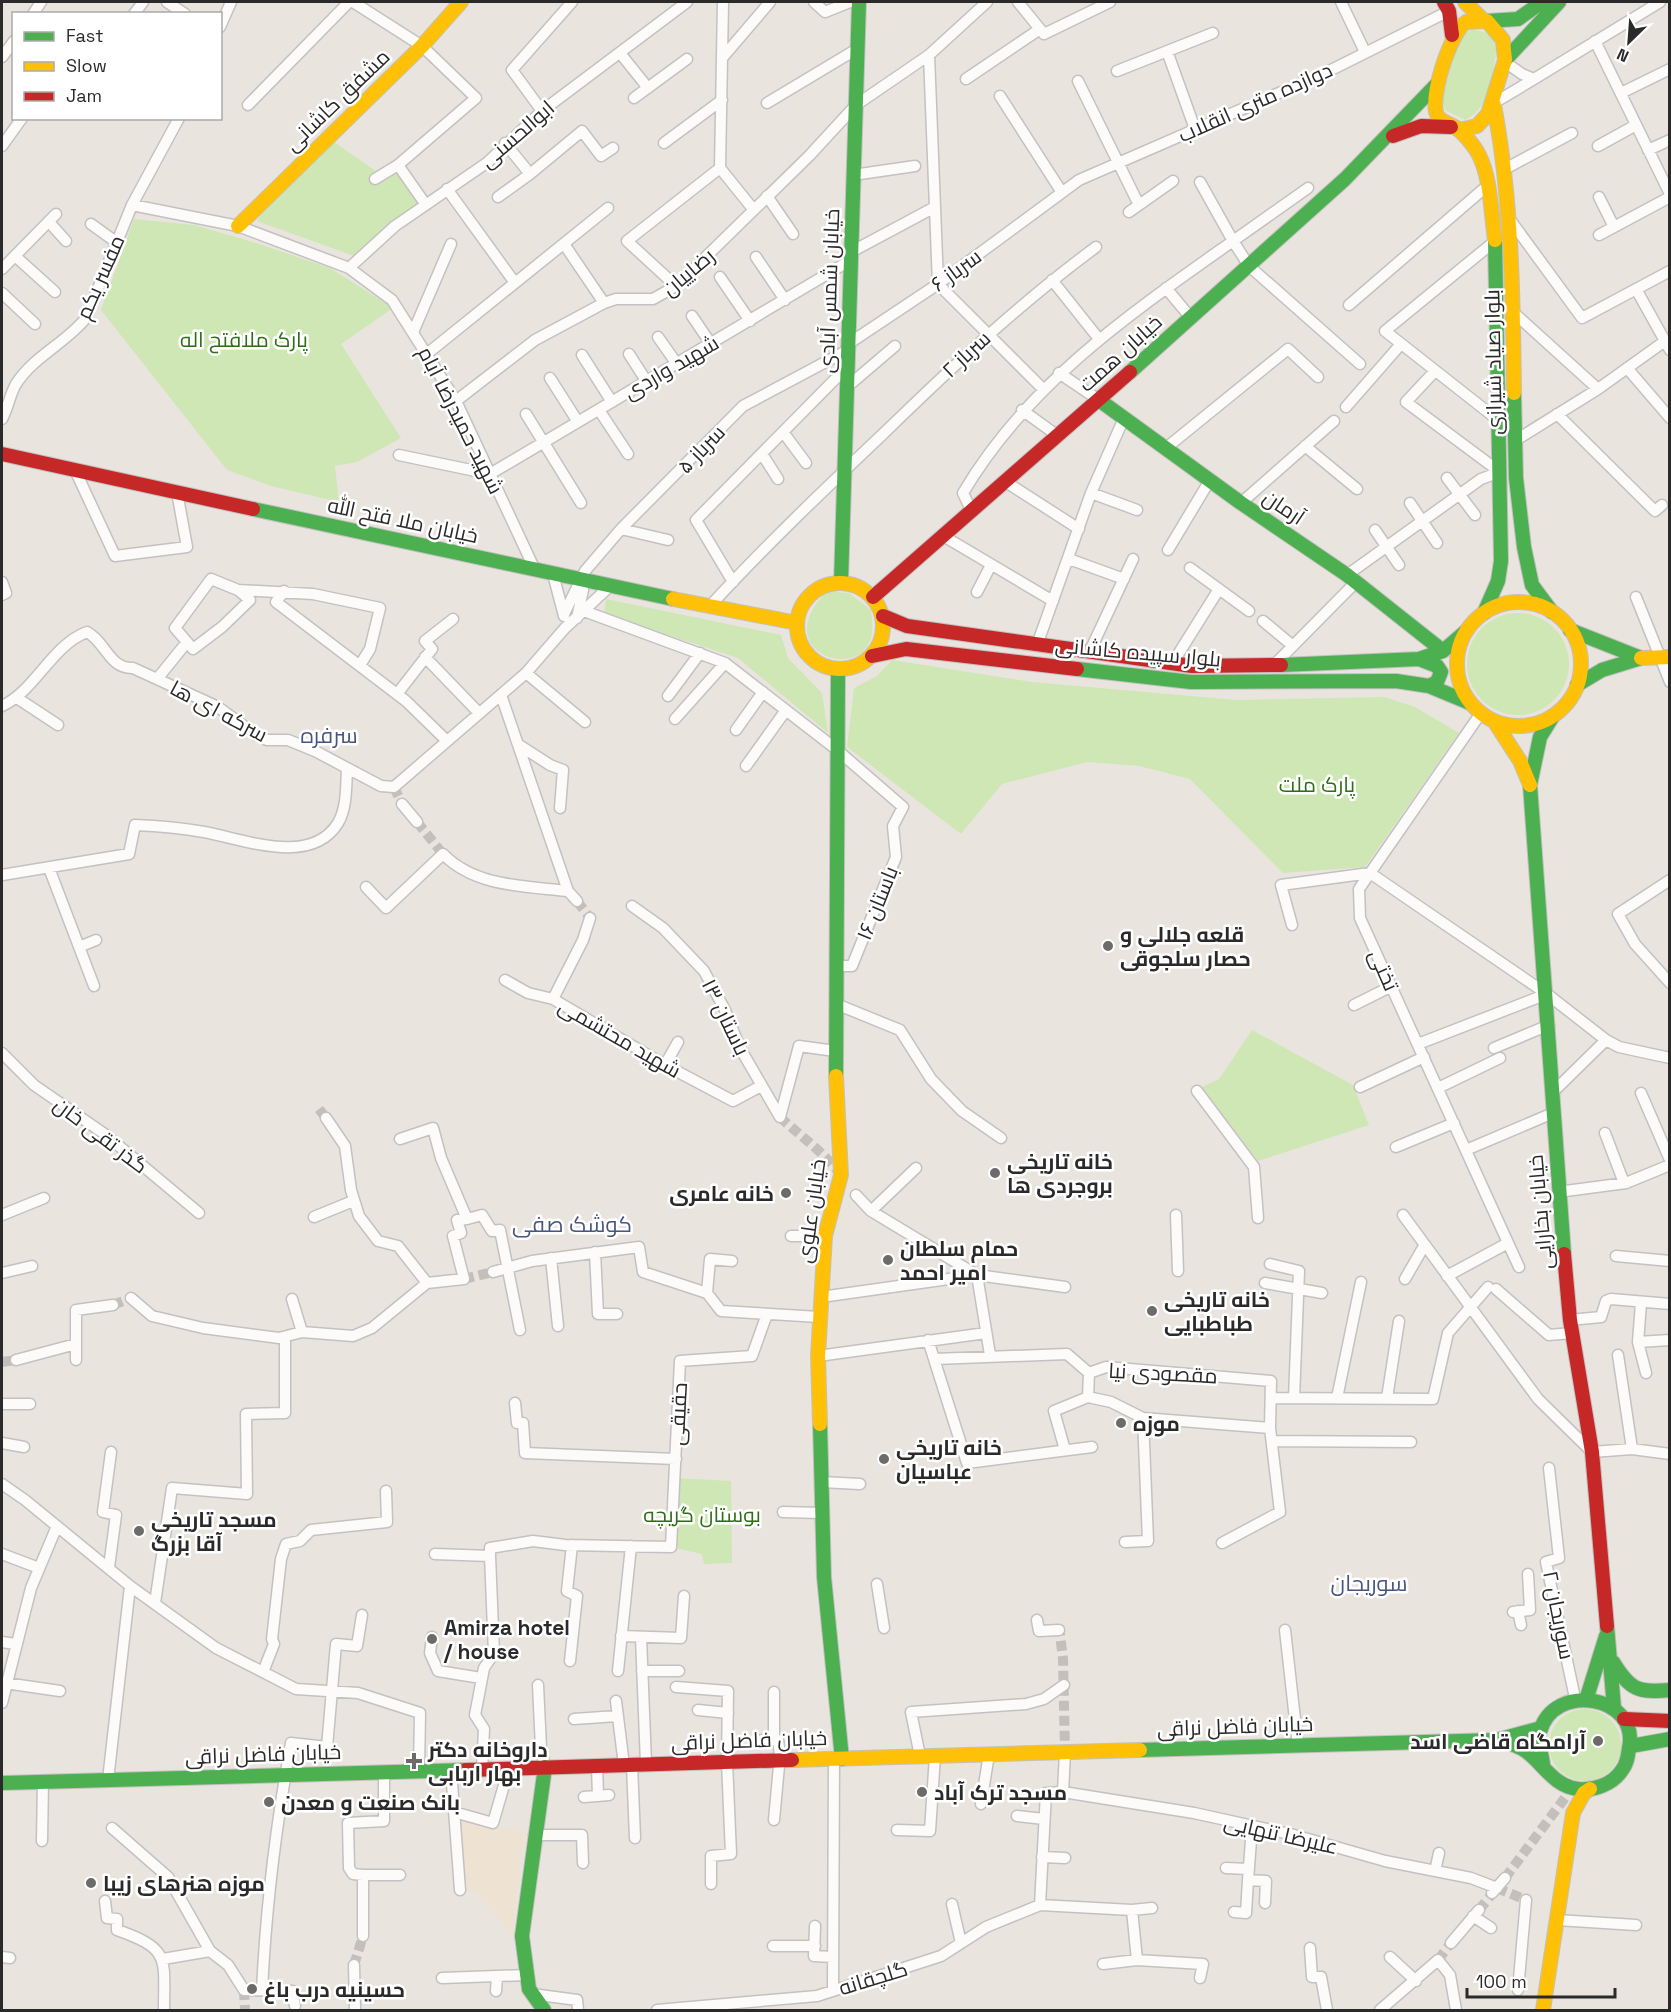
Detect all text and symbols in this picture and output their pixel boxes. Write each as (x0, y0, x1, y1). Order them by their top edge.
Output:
legend (12, 12, 222, 120)
north arrow (1599, 12, 1659, 72)
text: Fast (66, 24, 103, 47)
street label: مشفق کاشانی (279, 43, 395, 157)
text: N (1614, 43, 1632, 67)
text: Slow (66, 54, 107, 77)
street label: دوازده متری انقلاب (1174, 56, 1336, 148)
text: Jam (66, 84, 102, 107)
street label: ابوالحسنی (474, 94, 560, 174)
street label: خیابان شمس آبادی (813, 208, 845, 374)
street label: مفسر یکم (69, 231, 131, 324)
street label: رضاییان (656, 242, 720, 302)
street label: سرباز ۶ (925, 243, 987, 297)
street label: بلوار صیاد شیرازی (1478, 289, 1508, 435)
street label: خیابان همت (1073, 308, 1167, 398)
street label: سرباز ۲ (936, 325, 996, 383)
park label: پارک ملافتح اله (180, 326, 308, 354)
street label: شهید واردی (619, 329, 723, 405)
street label: شهید حمیدرضا آبام (411, 342, 510, 499)
street label: سرباز ۵ (671, 419, 731, 479)
street label: آرمان (1258, 483, 1310, 531)
street label: خیابان ملا فتح الله (325, 491, 481, 550)
street label: بلوار سپیده کاشانی (1054, 631, 1222, 673)
street label: سرکه ای ها (166, 674, 272, 748)
district label: سرفره (300, 721, 358, 749)
park label: پارک ملت (1279, 771, 1356, 799)
street label: باستان ۱۶ (850, 862, 904, 944)
place label: قلعه جلالی و حصار سلجوقی (1120, 921, 1251, 972)
marker: قلعه جلالی و حصار سلجوقی (1101, 939, 1115, 953)
street label: تختی (1363, 945, 1405, 995)
street label: باستان ۱۳ (696, 974, 756, 1060)
street label: شهید محتشمی (554, 992, 686, 1084)
street label: گذر تقی خان (48, 1091, 154, 1179)
place label: خانه تاریخی بروجردی ها (1007, 1148, 1113, 1199)
street label: خیابان بخارایی (1522, 1154, 1558, 1270)
street label: خیابان علوی (790, 1157, 832, 1265)
marker: خانه تاریخی بروجردی ها (988, 1166, 1002, 1180)
place label: خانه عامری (669, 1180, 774, 1207)
marker: خانه عامری (779, 1186, 793, 1200)
district label: کوشک صفی (512, 1210, 632, 1238)
place label: حمام سلطان امیر احمد (900, 1235, 1018, 1286)
marker: حمام سلطان امیر احمد (881, 1253, 895, 1267)
place label: خانه تاریخی طباطبایی (1164, 1286, 1270, 1337)
marker: خانه تاریخی طباطبایی (1145, 1304, 1159, 1318)
street label: مقصودی نیا (1108, 1357, 1218, 1389)
street label: حقیقی (663, 1382, 693, 1446)
place label: موزه (1133, 1410, 1180, 1437)
marker: موزه (1114, 1416, 1128, 1430)
place label: خانه تاریخی عباسیان (896, 1434, 1002, 1485)
marker: خانه تاریخی عباسیان (877, 1452, 891, 1466)
park label: بوستان گریچه (643, 1501, 761, 1529)
place label: مسجد تاریخی آقا بزرگ (151, 1506, 277, 1557)
marker: مسجد تاریخی آقا بزرگ (132, 1524, 146, 1538)
street label: سوریجان ۲ (1537, 1568, 1581, 1662)
district label: سوریجان (1331, 1569, 1407, 1597)
place label: Amirza hotel / house (443, 1614, 570, 1665)
marker: Amirza hotel / house (425, 1632, 439, 1646)
street label: خیابان فاضل نراقی (1157, 1710, 1313, 1742)
street label: خیابان فاضل نراقی (671, 1724, 827, 1756)
place label: آرامگاه قاضی اسد (1410, 1728, 1586, 1755)
marker: آرامگاه قاضی اسد (1591, 1734, 1605, 1748)
place label: داروخانه دکتر بهار اربابی (427, 1736, 548, 1787)
street label: خیابان فاضل نراقی (185, 1738, 341, 1770)
marker: داروخانه دکتر بهار اربابی (405, 1752, 423, 1770)
place label: مسجد ترک آباد (934, 1779, 1067, 1806)
marker: مسجد ترک آباد (915, 1785, 929, 1799)
place label: بانک صنعت و معدن (281, 1789, 460, 1816)
marker: بانک صنعت و معدن (262, 1795, 276, 1809)
street label: علیرضا تنهایی (1221, 1808, 1341, 1860)
place label: موزه هنرهای زیبا (103, 1870, 265, 1897)
marker: موزه هنرهای زیبا (84, 1876, 98, 1890)
street label: گلچقانه (835, 1955, 911, 2002)
scale bar (1467, 1961, 1616, 1999)
text: 100 m (1476, 1970, 1527, 1993)
place label: حسینیه درب باغ (264, 1976, 405, 2004)
marker: حسینیه درب باغ (245, 1982, 259, 1996)

